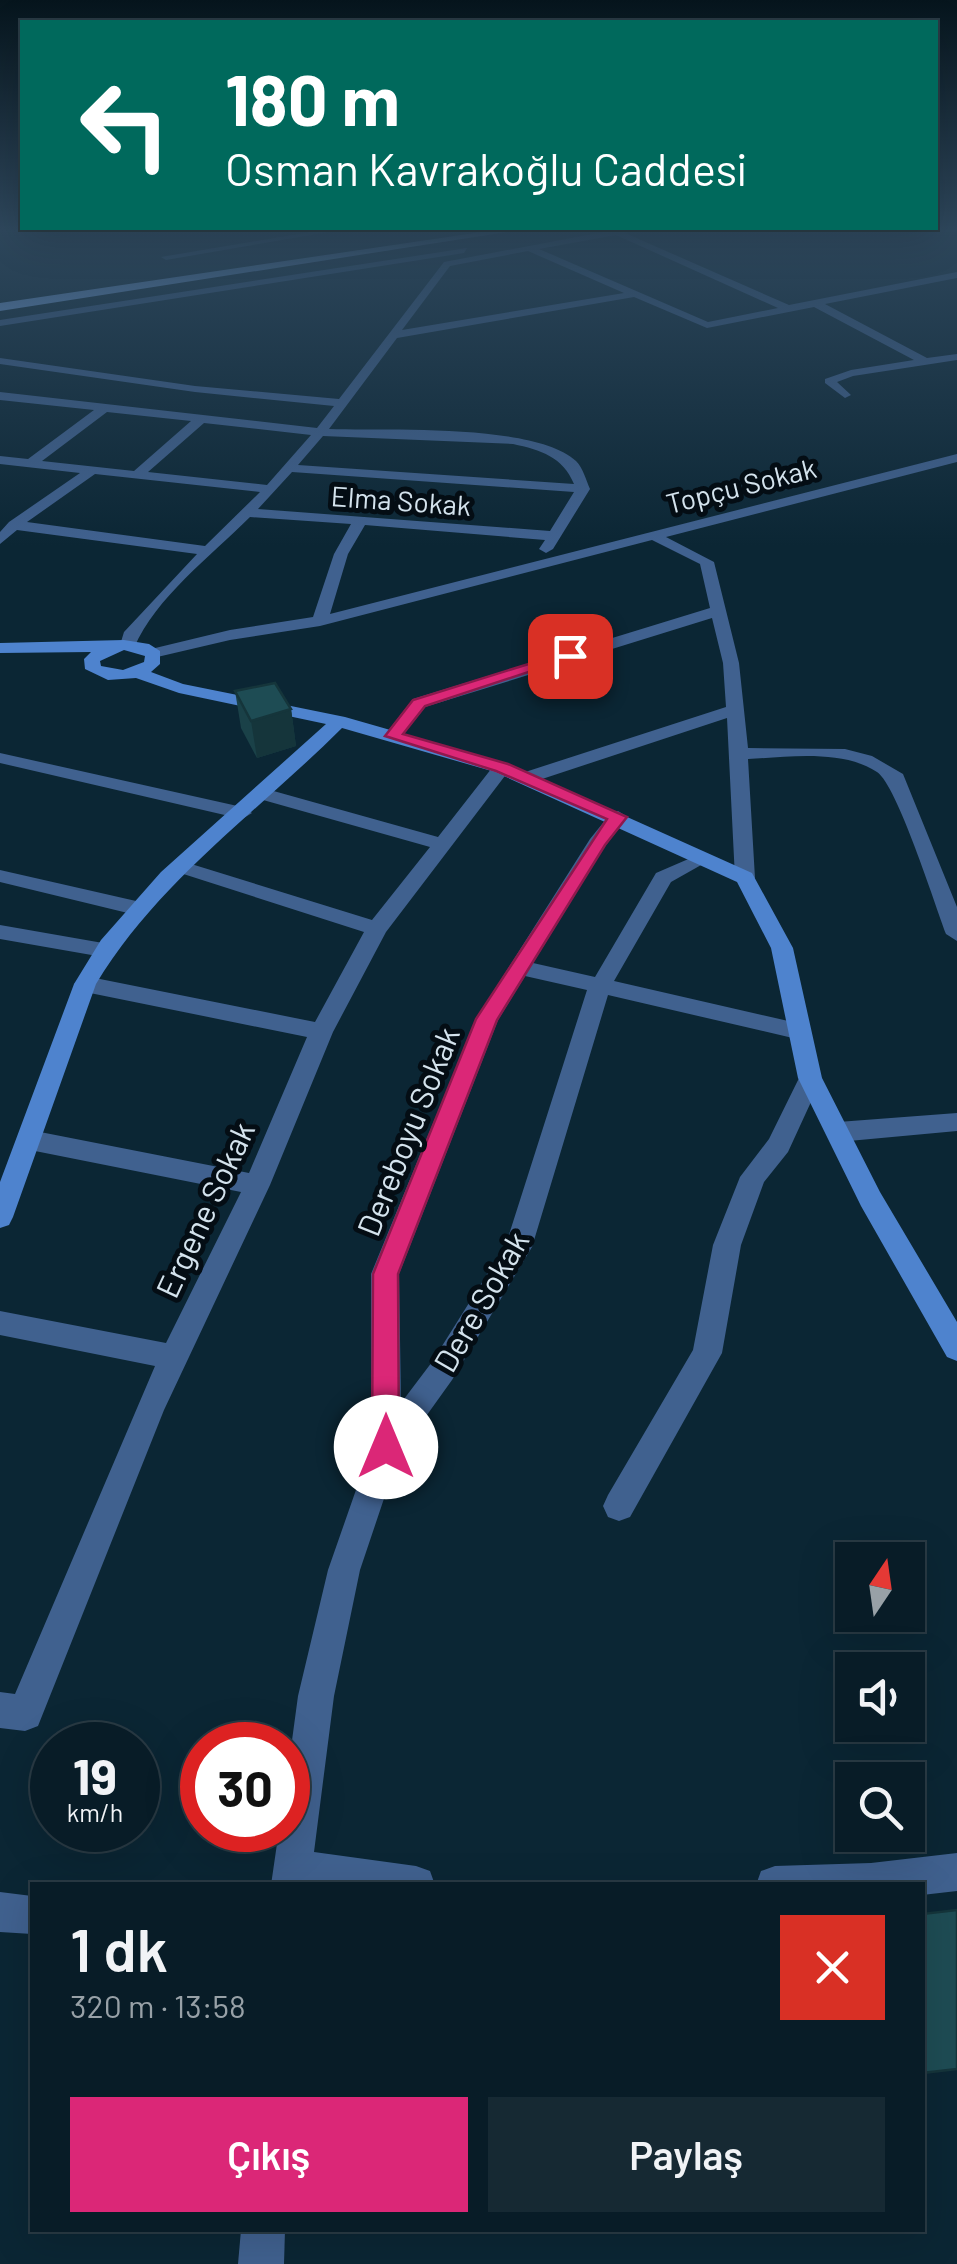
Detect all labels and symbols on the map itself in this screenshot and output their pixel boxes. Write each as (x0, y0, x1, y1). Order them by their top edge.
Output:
street label: Topçu Sokak (662, 450, 820, 520)
street label: Elma Sokak (330, 478, 472, 522)
pin (528, 614, 613, 699)
street label: Dereboyu Sokak (348, 1021, 466, 1241)
street label: Ergene Sokak (147, 1115, 261, 1303)
street label: Dere Sokak (425, 1224, 535, 1378)
position arrow (334, 1395, 438, 1499)
north arrow (835, 1542, 925, 1632)
speed limit sign: 30 (180, 1722, 310, 1852)

